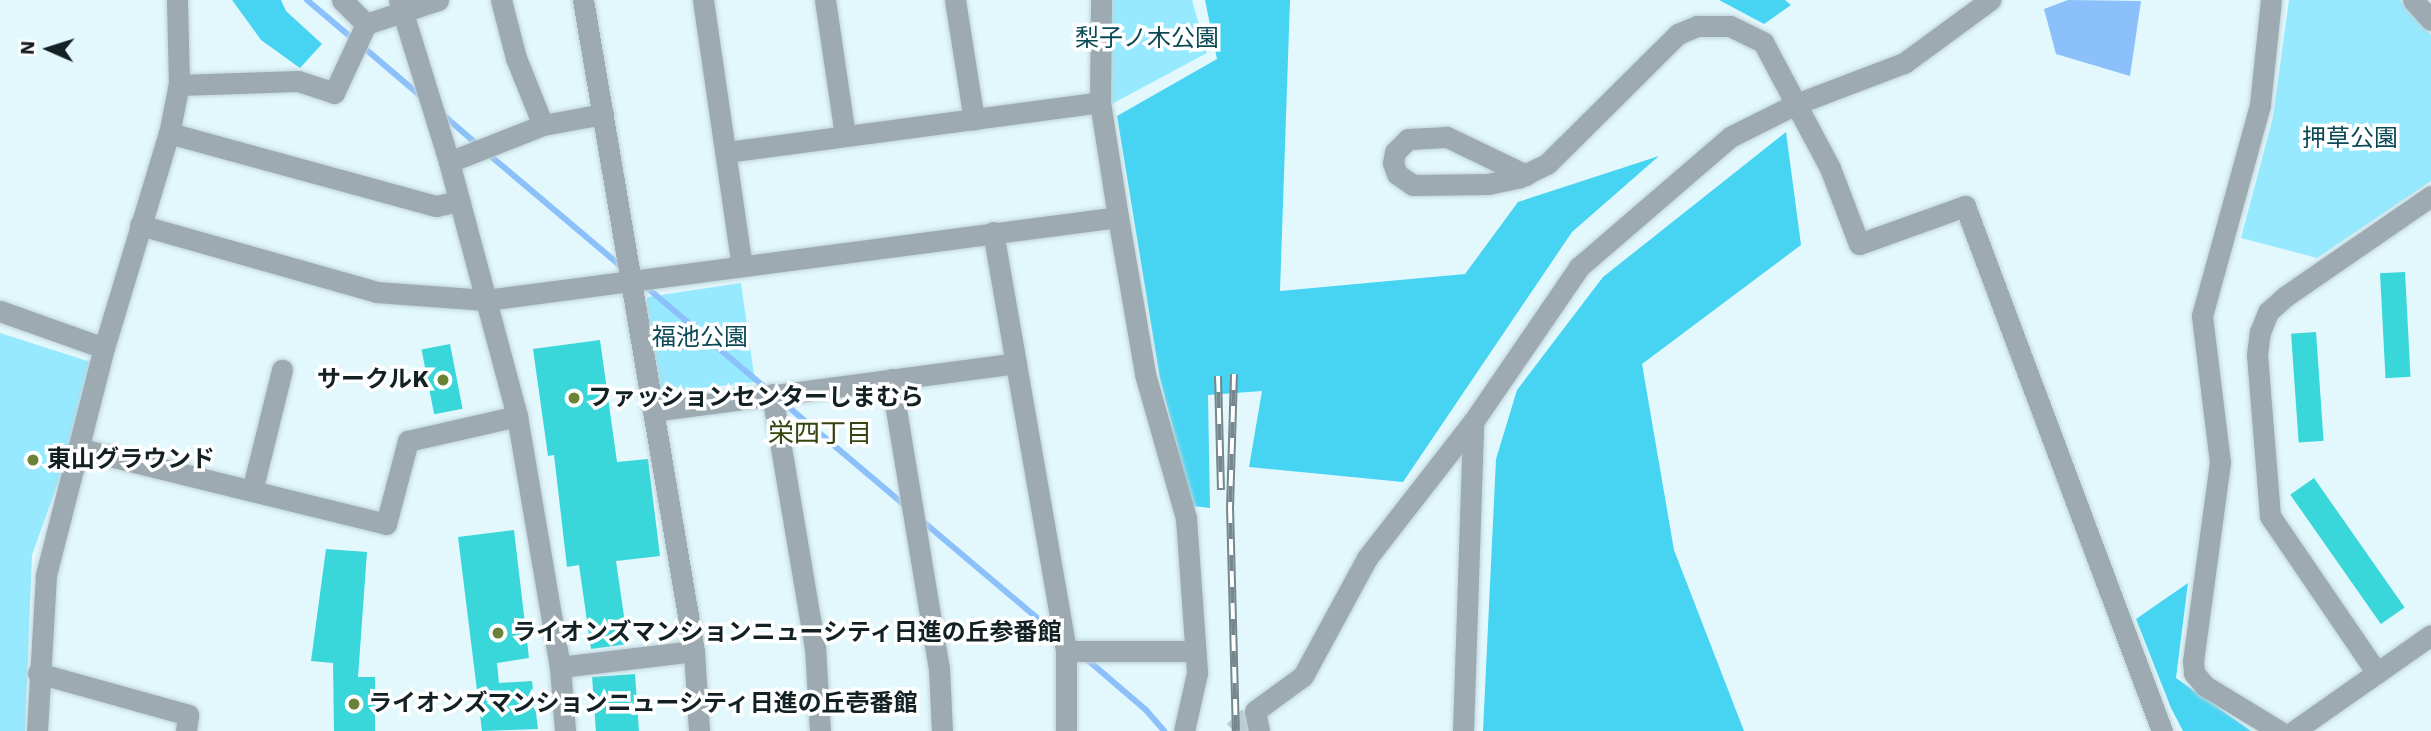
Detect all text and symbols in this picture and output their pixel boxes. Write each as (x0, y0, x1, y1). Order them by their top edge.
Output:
north arrow (14, 14, 84, 84)
park label: 梨子ノ木公園 (1075, 25, 1219, 53)
text: N (16, 40, 39, 56)
park label: 押草公園 (2302, 125, 2398, 153)
park label: 福池公園 (652, 324, 748, 352)
place label: サークルK (316, 366, 429, 394)
marker: サークルK (435, 372, 451, 388)
place label: ファッションセンターしまむら (588, 384, 924, 412)
marker: ファッションセンターしまむら (566, 390, 582, 406)
district label: 栄四丁目 (768, 418, 872, 450)
place label: 東山グラウンド (47, 446, 215, 474)
marker: 東山グラウンド (25, 452, 41, 468)
place label: ライオンズマンションニューシティ日進の丘参番館 (512, 619, 1064, 647)
marker: ライオンズマンションニューシティ日進の丘参番館 (490, 625, 506, 641)
place label: ライオンズマンションニューシティ日進の丘壱番館 (368, 690, 920, 718)
marker: ライオンズマンションニューシティ日進の丘壱番館 (346, 696, 362, 712)

